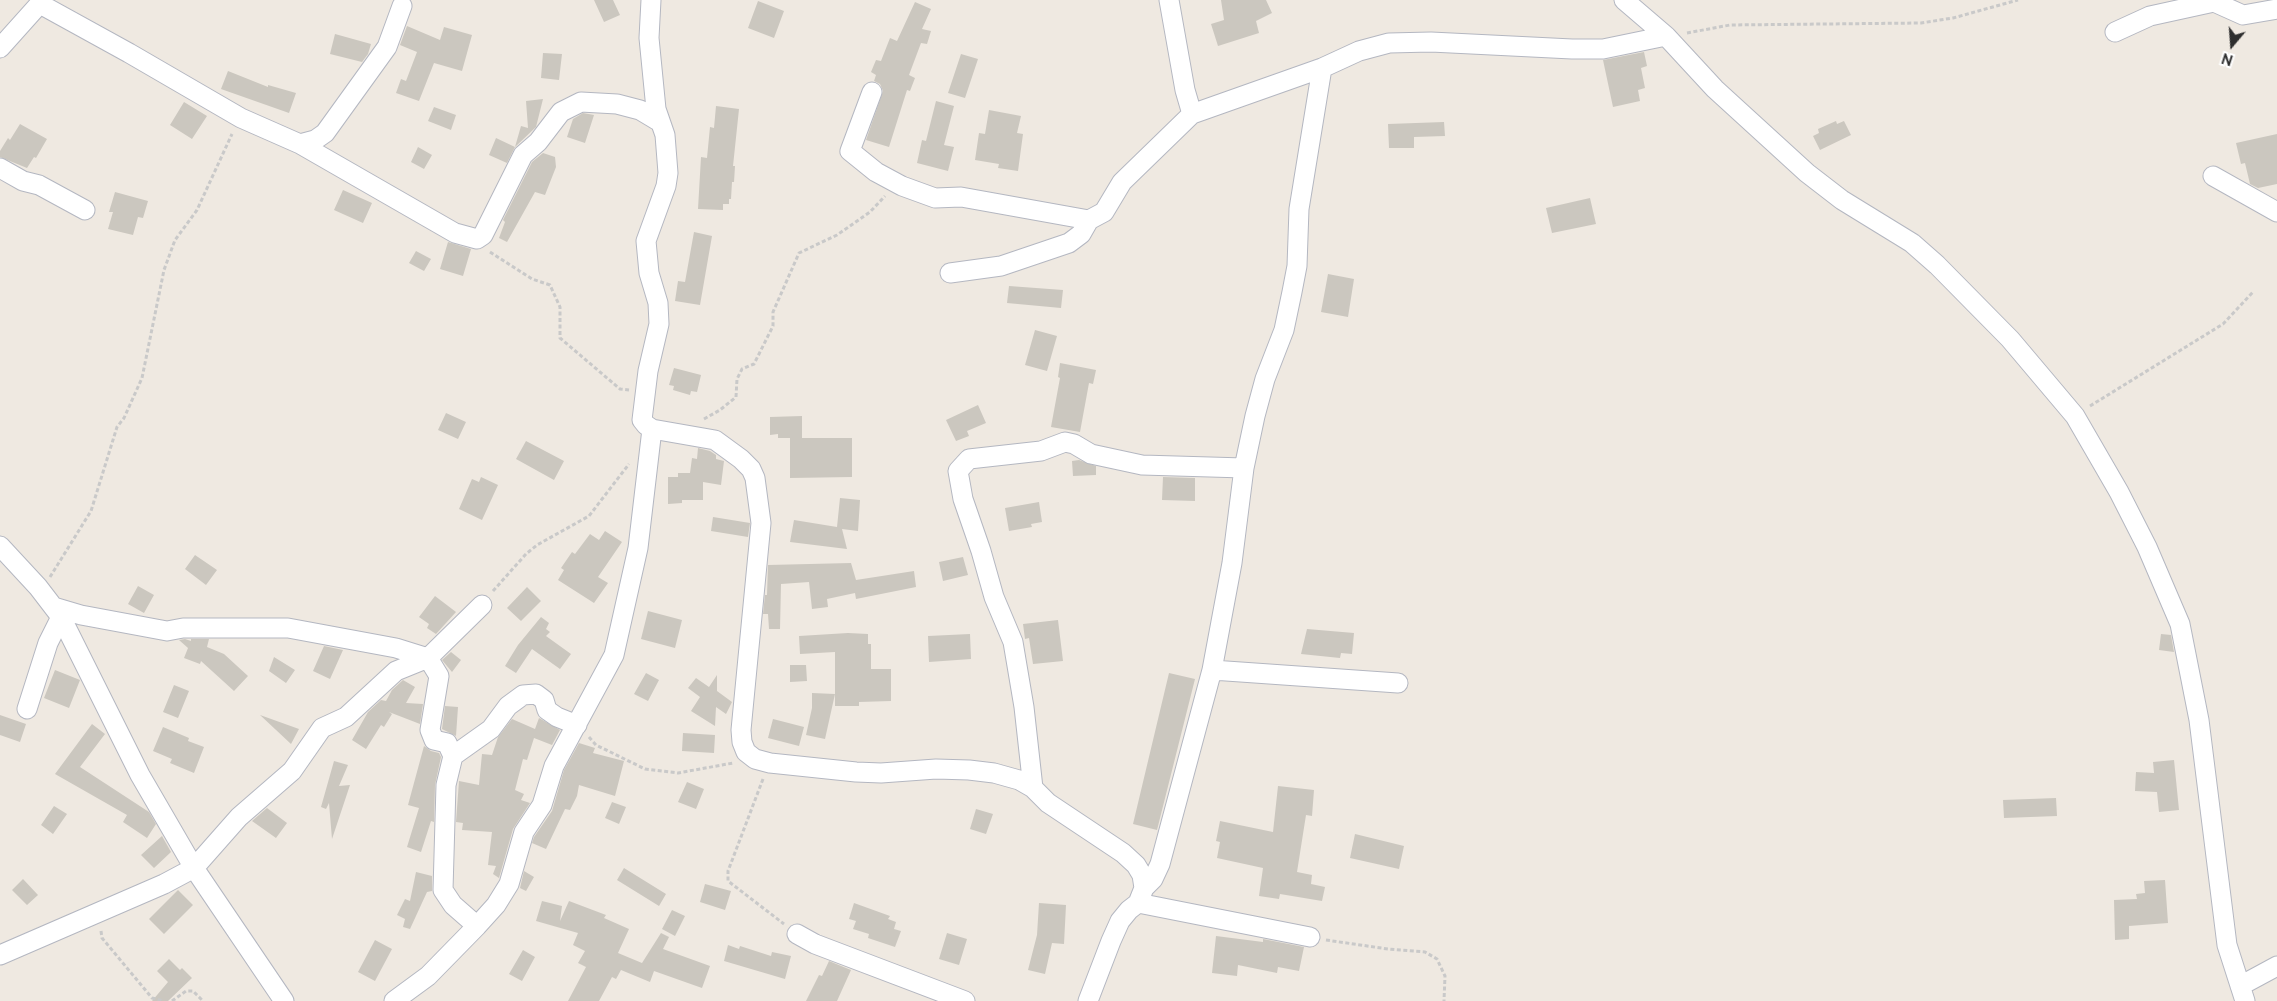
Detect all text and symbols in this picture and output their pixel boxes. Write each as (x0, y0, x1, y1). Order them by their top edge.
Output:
north arrow (2207, 20, 2257, 70)
text: N (2220, 50, 2235, 69)

